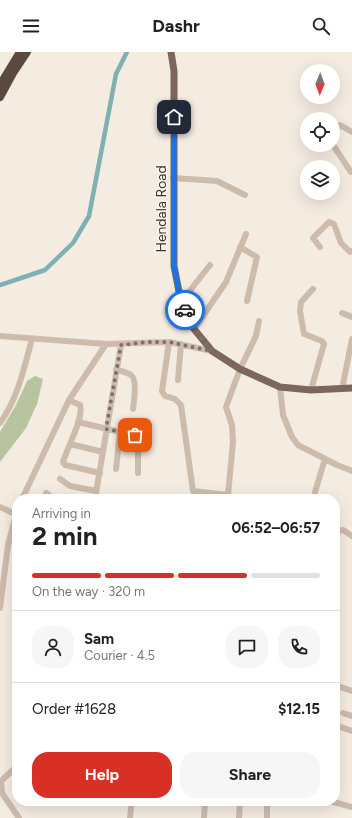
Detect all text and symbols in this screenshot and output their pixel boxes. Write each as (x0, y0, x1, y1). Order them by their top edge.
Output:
icon: menu (20, 15, 42, 37)
text: Dashr (152, 15, 200, 37)
icon: search (310, 15, 332, 37)
north arrow (300, 64, 340, 104)
map controls (300, 64, 340, 200)
pin (157, 100, 191, 134)
icon: home (163, 106, 185, 128)
button: locate (300, 112, 340, 152)
button: layers (300, 160, 340, 200)
street label: Hendala Road (153, 165, 170, 253)
courier (165, 290, 205, 330)
icon: car (174, 299, 196, 321)
pin (118, 418, 152, 452)
icon: bag (124, 424, 146, 446)
text: Arriving in (32, 506, 91, 521)
text: 06:52–06:57 (231, 519, 320, 537)
text: 2 min (32, 520, 98, 552)
text: On the way · 320 m (32, 584, 145, 599)
button: person (32, 626, 74, 668)
button: chat (226, 626, 268, 668)
button: phone (278, 626, 320, 668)
text: Sam (84, 630, 114, 648)
text: Courier · 4.5 (84, 648, 155, 663)
text: Order #1628 (32, 700, 116, 718)
text: $12.15 (278, 700, 320, 718)
button: Help (32, 752, 172, 798)
button: Share (180, 752, 320, 798)

